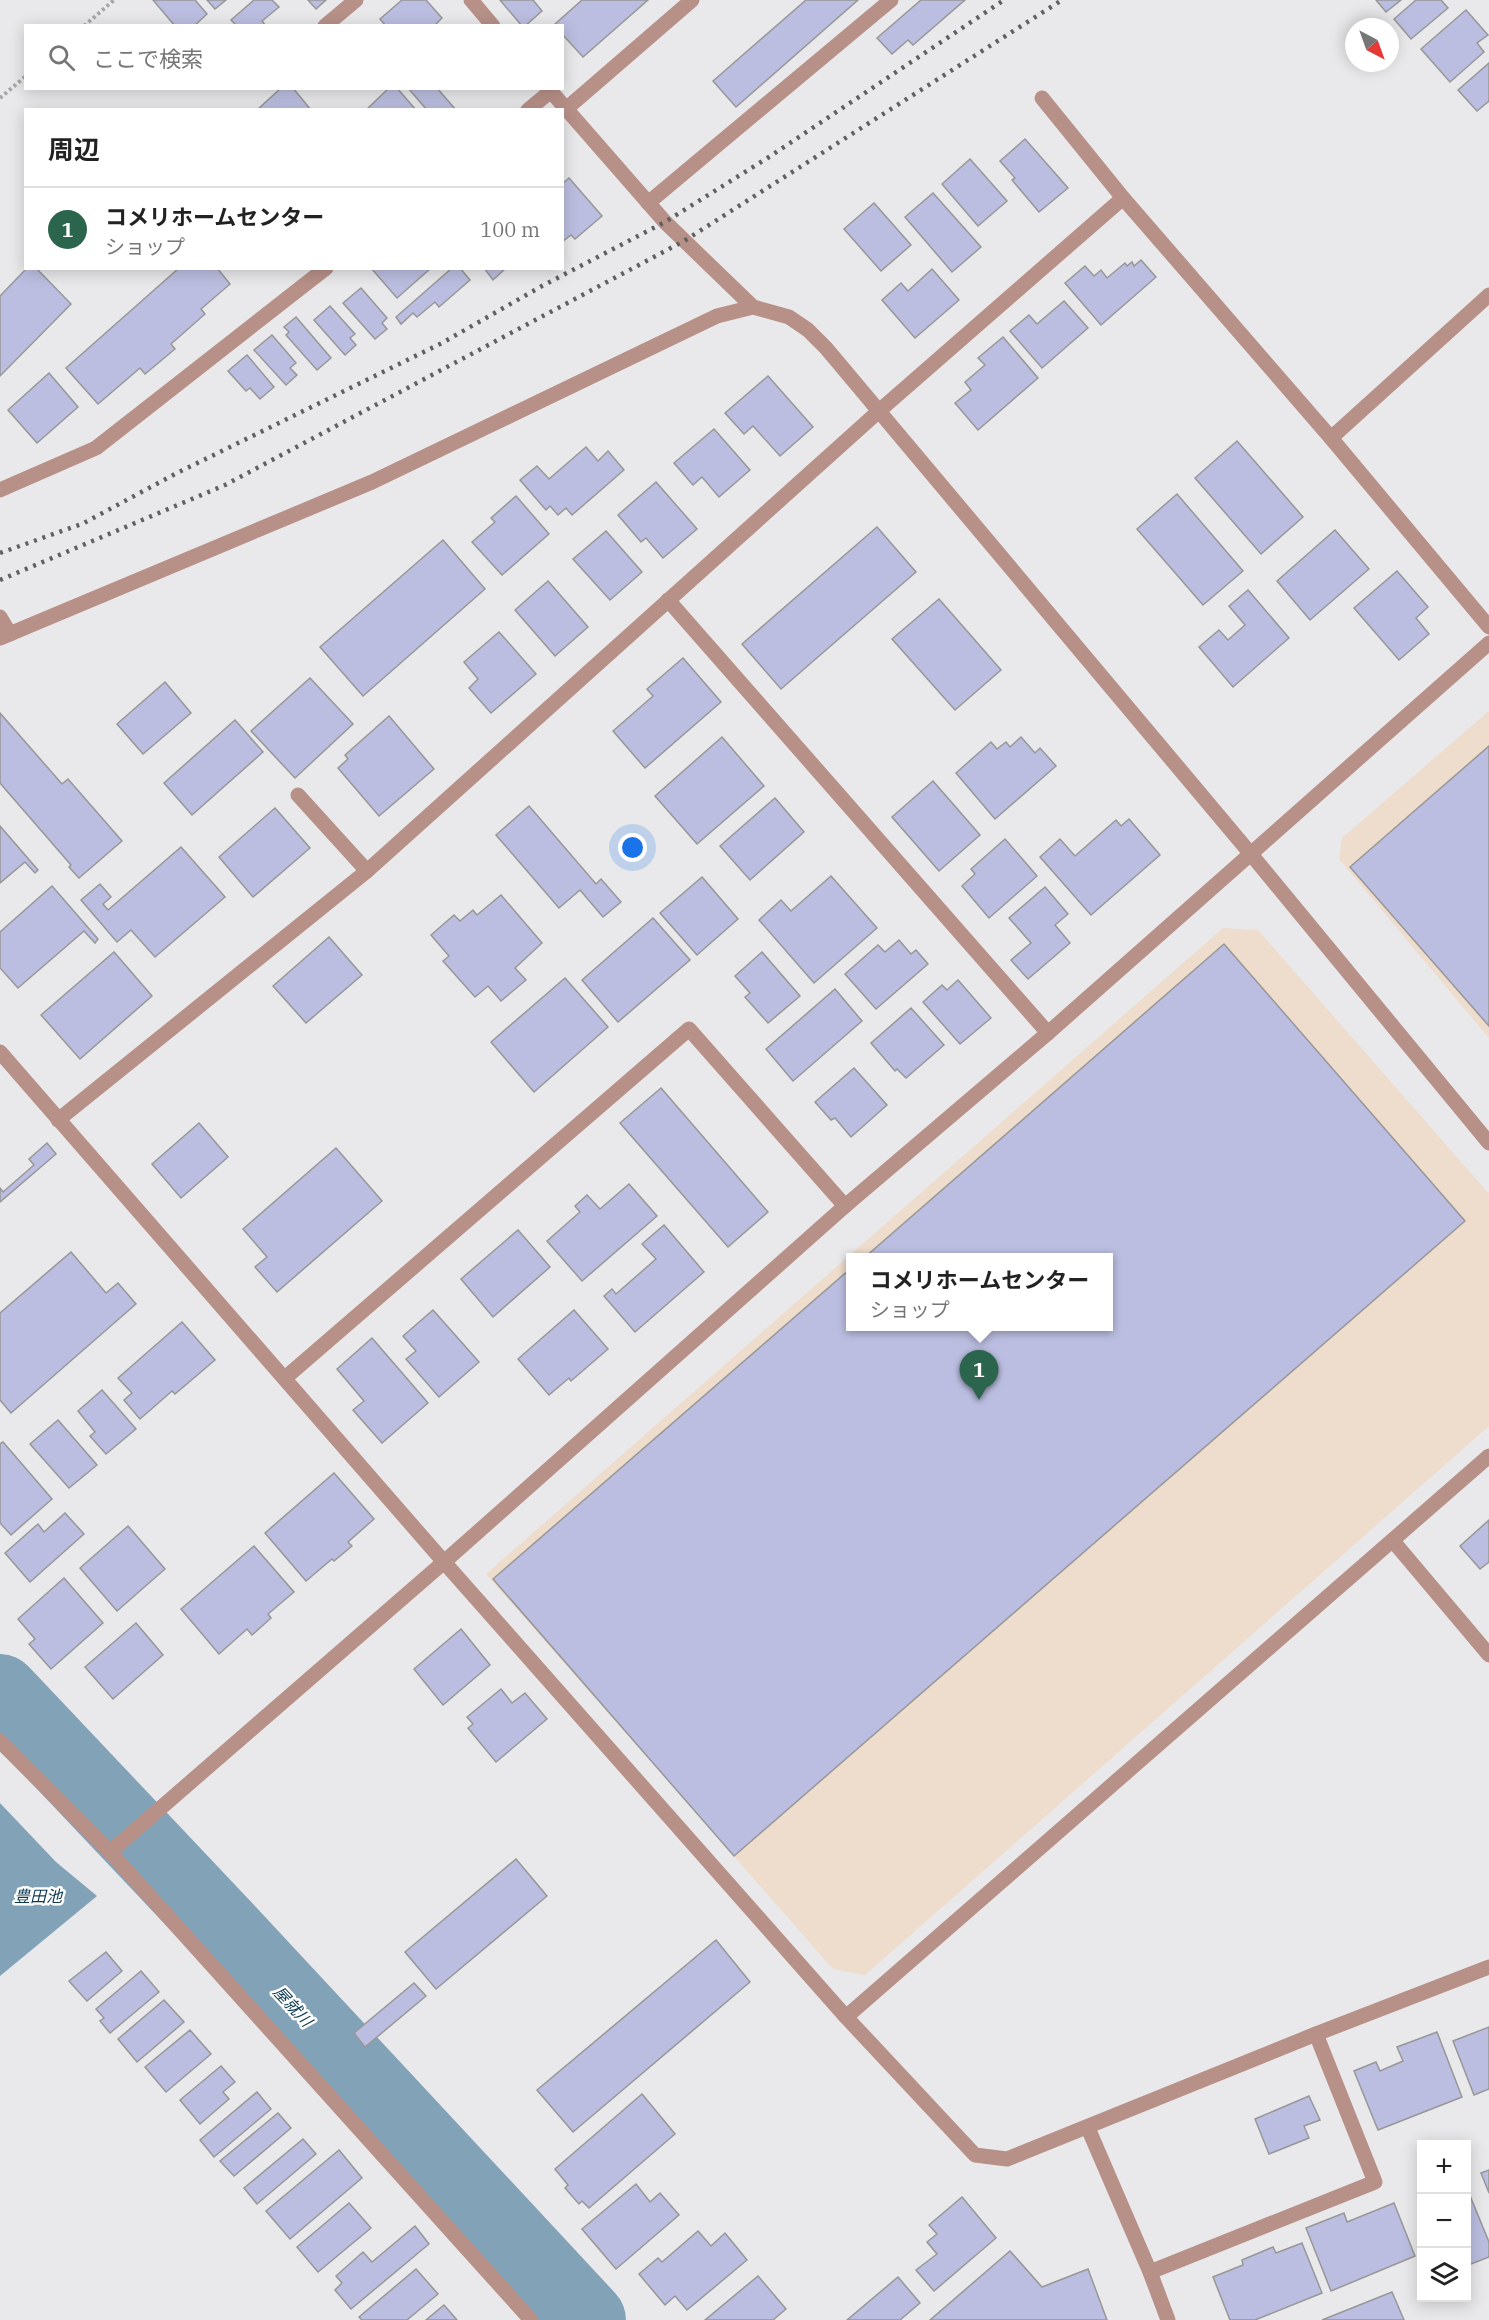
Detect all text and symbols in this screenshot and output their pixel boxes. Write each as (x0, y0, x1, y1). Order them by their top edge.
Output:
north arrow (1345, 18, 1399, 72)
search box (24, 24, 564, 90)
icon: search (45, 41, 78, 74)
text: ここで検索 (93, 44, 203, 73)
text: 周辺 (48, 132, 100, 166)
text: コメリホームセンター (105, 202, 324, 231)
text: 1 (62, 216, 74, 243)
text: 100 m (480, 216, 540, 243)
text: ショップ (105, 233, 185, 260)
your location (618, 833, 647, 862)
popup (846, 1253, 1113, 1331)
text: コメリホームセンター (870, 1265, 1089, 1294)
text: ショップ (870, 1296, 950, 1323)
pin: 1 (960, 1350, 998, 1400)
water label: 豊田池 (14, 1886, 64, 1906)
water label: 屋就川 (269, 1982, 318, 2032)
map controls (1417, 2140, 1471, 2302)
button: + (1417, 2140, 1471, 2194)
button: − (1417, 2194, 1471, 2248)
button: layers (1417, 2248, 1471, 2302)

